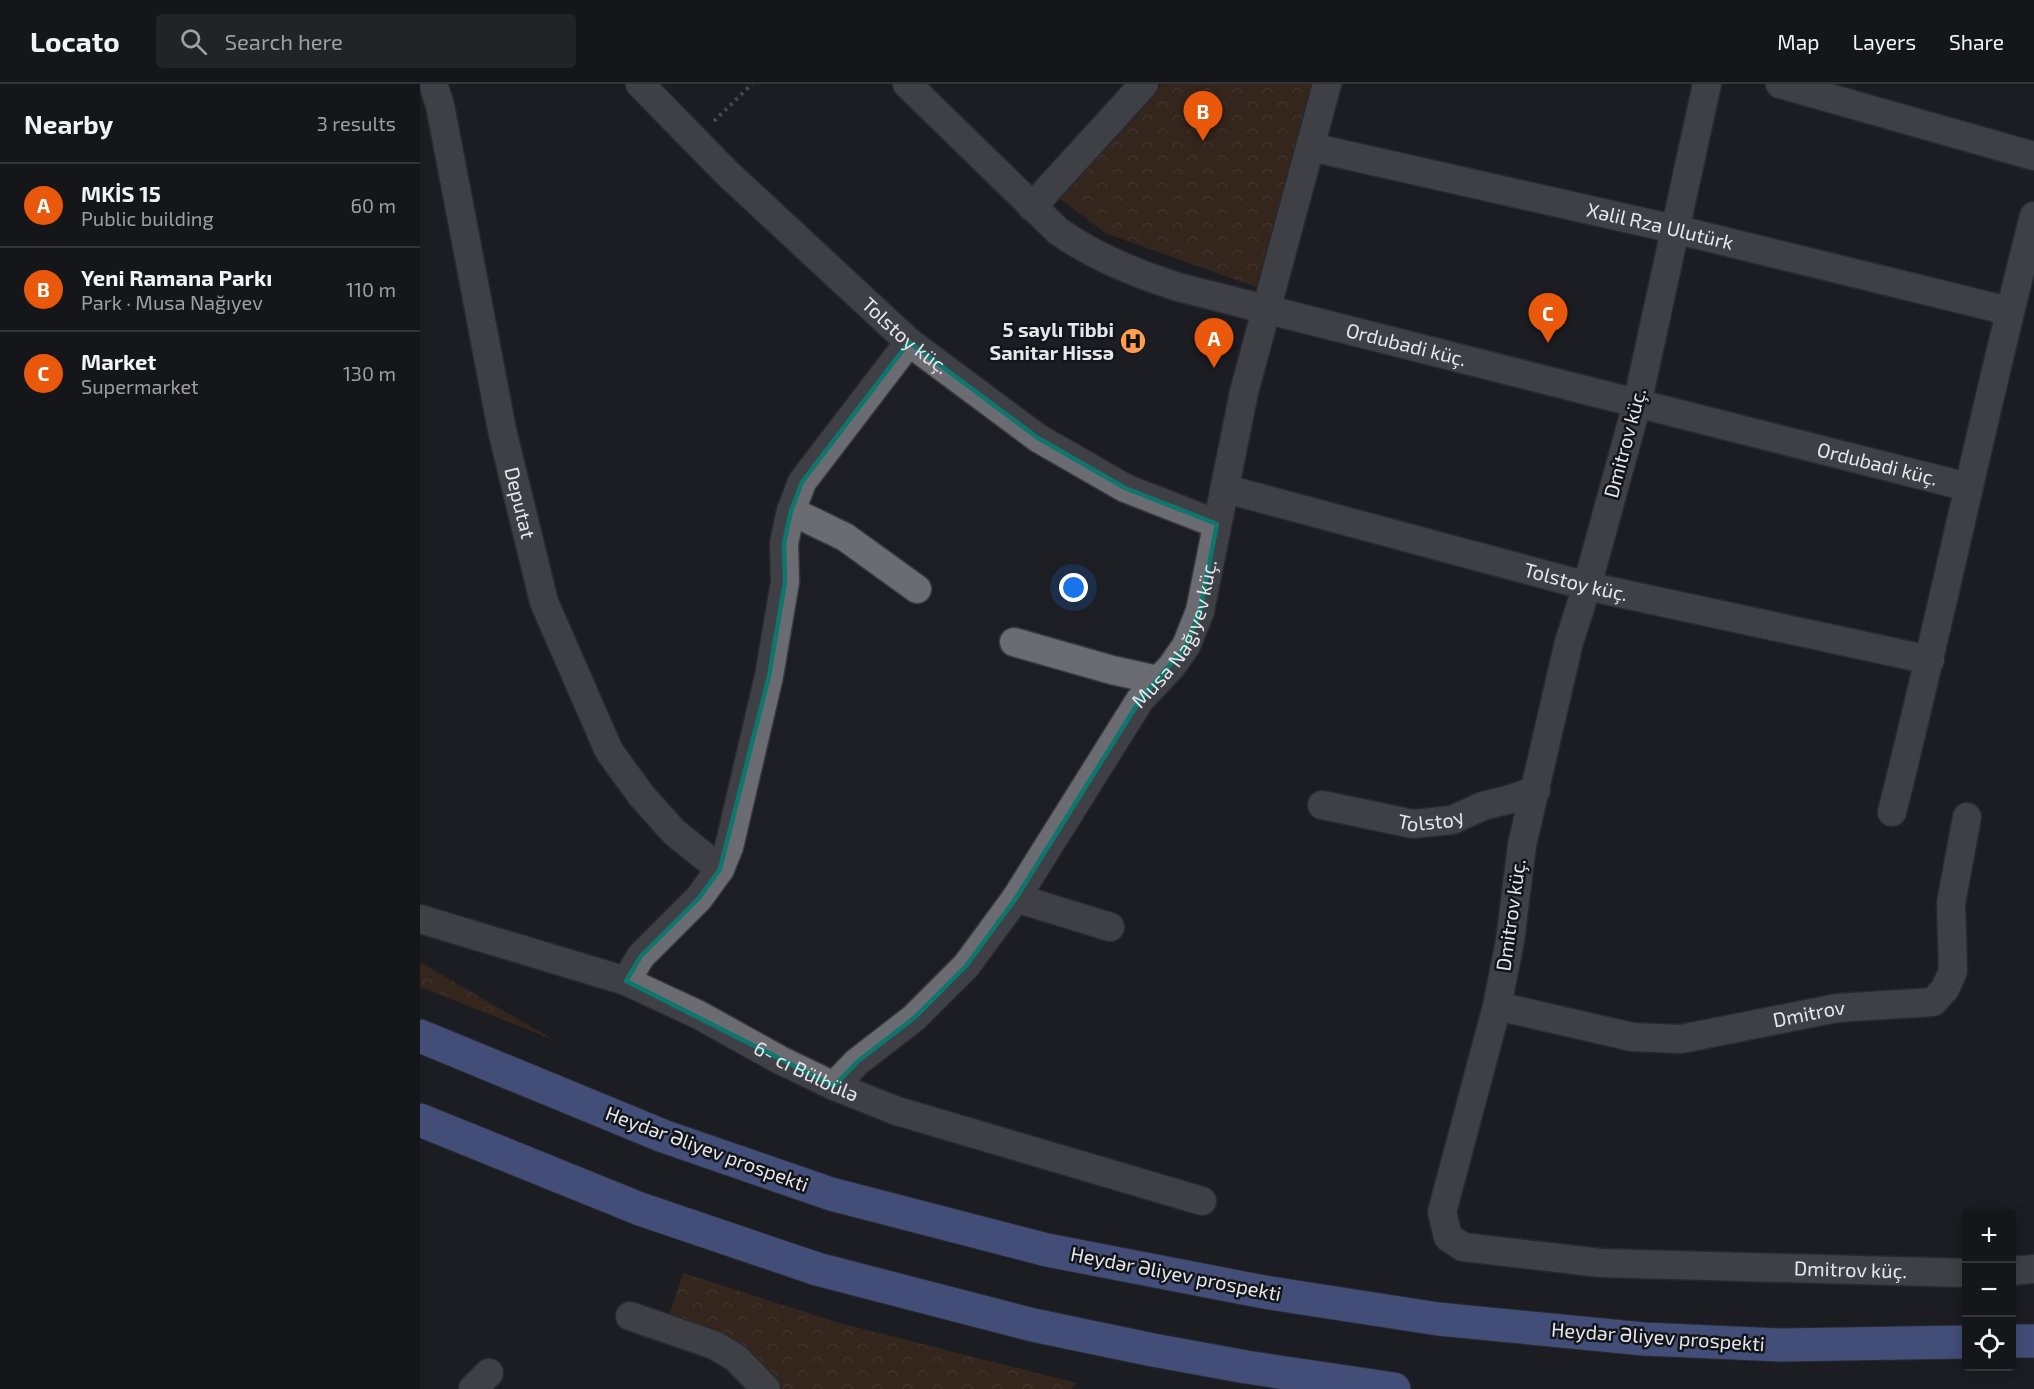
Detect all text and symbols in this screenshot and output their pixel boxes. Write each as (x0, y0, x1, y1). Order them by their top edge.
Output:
search box (156, 14, 576, 68)
text: Locato (30, 24, 120, 58)
icon: search (177, 25, 210, 58)
text: Search here (225, 28, 343, 54)
text: Map (1777, 29, 1819, 54)
text: Layers (1852, 29, 1916, 54)
text: Share (1949, 29, 2004, 54)
pin: B (1184, 92, 1222, 141)
text: Nearby (24, 108, 113, 139)
text: 3 results (317, 111, 396, 135)
text: MKİS 15 (81, 180, 161, 206)
text: A (37, 193, 50, 217)
text: 60 m (351, 193, 396, 217)
street label: Xəlil Rza Ulutürk (1585, 197, 1736, 254)
text: Public building (81, 206, 214, 230)
text: Yeni Ramana Parkı (81, 264, 272, 290)
text: B (37, 277, 50, 301)
text: 110 m (346, 277, 396, 301)
text: Park · Musa Nağıyev (81, 290, 263, 314)
street label: Tolstoy küç. (858, 292, 954, 378)
pin: C (1528, 294, 1568, 343)
place label: 5 saylı Tibbi Sanitar Hissə (989, 317, 1114, 364)
street label: Ordubadi küç. (1344, 317, 1469, 371)
pin: A (1194, 318, 1234, 368)
hospital icon: 5 saylı Tibbi Sanitar Hissə (1118, 326, 1148, 356)
text: Market (81, 348, 156, 374)
text: C (38, 361, 49, 385)
text: 130 m (343, 361, 396, 385)
text: Supermarket (81, 374, 199, 398)
street label: Dmitrov küç. (1598, 385, 1651, 501)
street label: Ordubadi küç. (1815, 436, 1940, 490)
street label: Deputat (500, 464, 541, 541)
street label: Musa Nağıyev küç. (1126, 557, 1221, 712)
street label: Tolstoy küç. (1521, 557, 1630, 606)
your location (1059, 573, 1088, 602)
street label: Tolstoy (1396, 803, 1468, 836)
street label: Dmitrov küç. (1490, 857, 1531, 973)
street label: Dmitrov (1771, 995, 1846, 1031)
street label: 6- cı Bülbülə (750, 1035, 862, 1106)
street label: Heydər Əliyev prospekti (603, 1100, 812, 1196)
map controls (1962, 1209, 2016, 1371)
button: + (1962, 1209, 2016, 1263)
street label: Heydər Əliyev prospekti (1069, 1241, 1284, 1305)
street label: Dmitrov küç. (1794, 1255, 1907, 1283)
button: − (1962, 1263, 2016, 1317)
street label: Heydər Əliyev prospekti (1550, 1317, 1766, 1355)
button: locate (1962, 1317, 2016, 1371)

